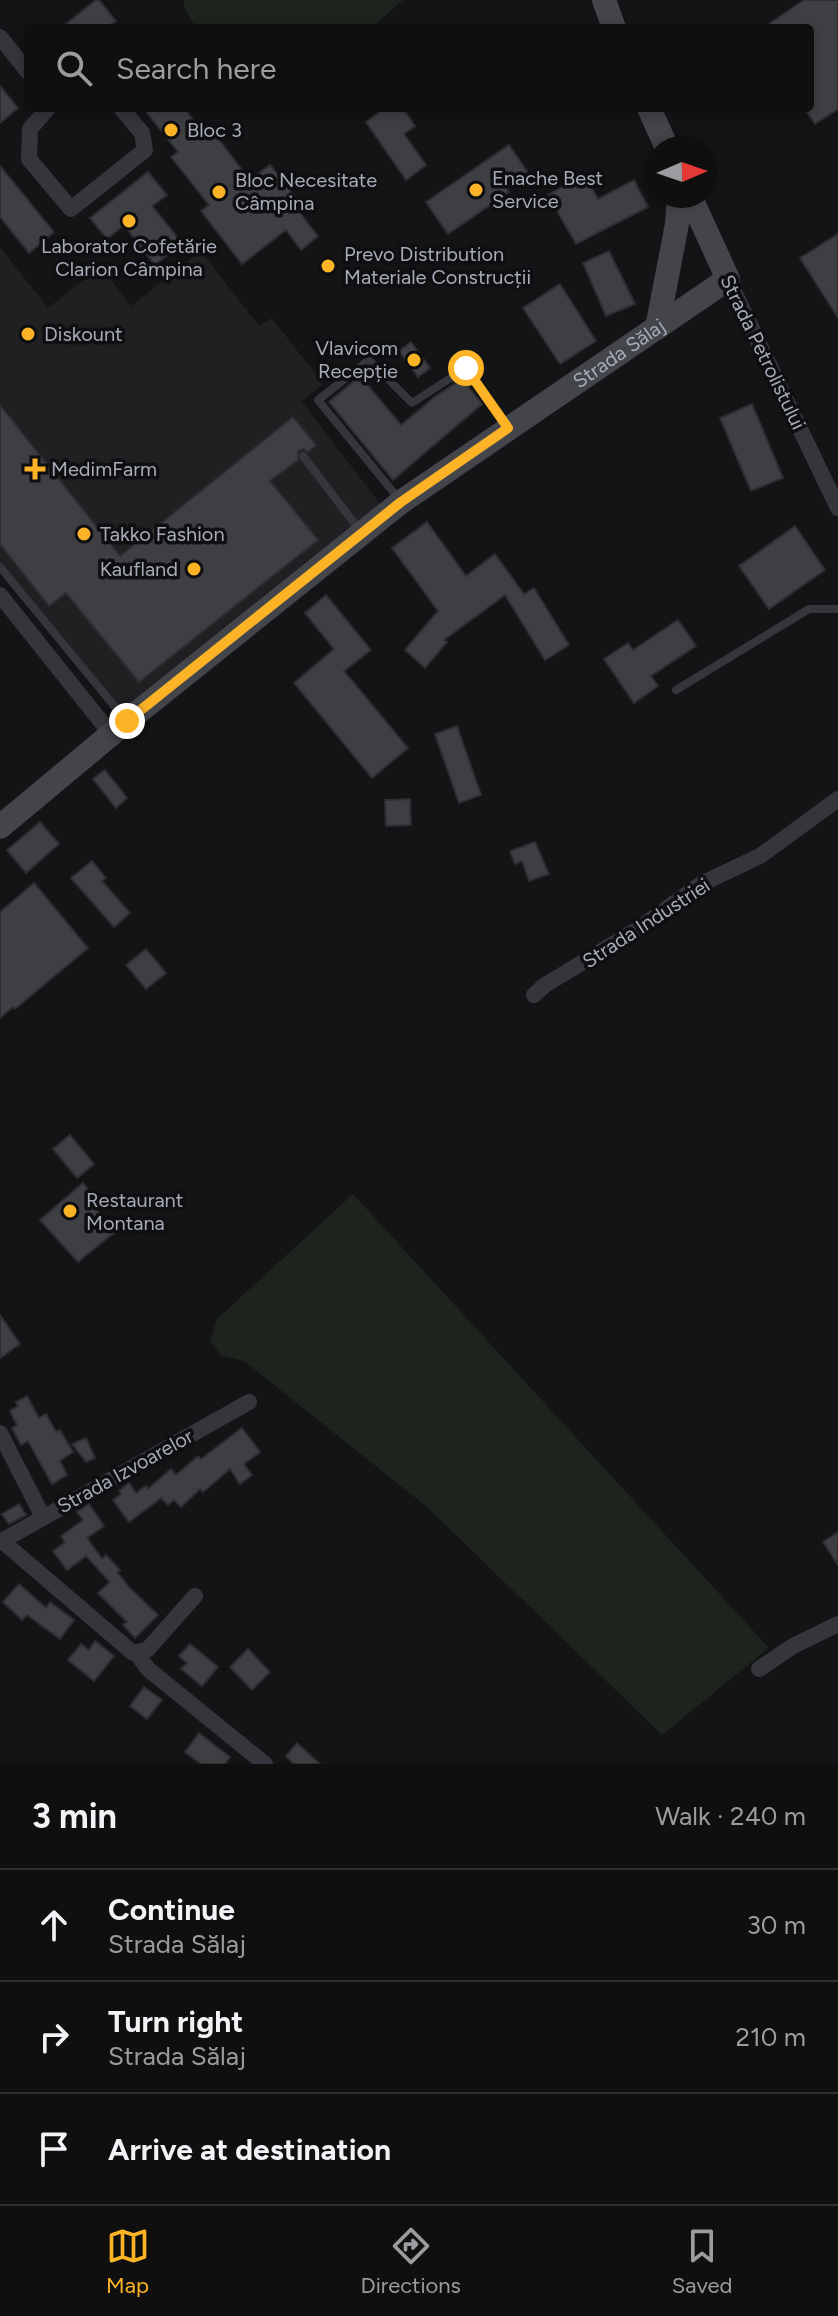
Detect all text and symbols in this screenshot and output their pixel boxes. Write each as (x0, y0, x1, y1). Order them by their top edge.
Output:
search box (24, 24, 814, 112)
icon: search (52, 46, 96, 90)
text: Search here (116, 50, 276, 87)
place label: Bloc 3 (187, 118, 242, 142)
marker: Bloc 3 (162, 121, 180, 139)
north arrow (646, 136, 718, 208)
place label: Enache Best Service (492, 166, 603, 213)
place label: Bloc Necesitate Câmpina (235, 168, 377, 215)
marker: Enache Best Service (467, 181, 485, 199)
marker: Bloc Necesitate Câmpina (210, 183, 228, 201)
marker: Laborator Cofetărie Clarion Câmpina (120, 212, 138, 230)
place label: Laborator Cofetărie Clarion Câmpina (41, 234, 217, 281)
place label: Prevo Distribution Materiale Construcții (344, 242, 531, 289)
marker: Prevo Distribution Materiale Construcții (319, 257, 337, 275)
street label: Strada Petrolistului (715, 271, 811, 433)
street label: Strada Sălaj (568, 314, 670, 393)
place label: Diskount (44, 322, 123, 346)
marker: Diskount (19, 325, 37, 343)
place label: Vlavicom Recepție (315, 336, 398, 383)
route start (448, 350, 484, 386)
marker: Vlavicom Recepție (405, 351, 423, 369)
place label: MedimFarm (51, 457, 157, 481)
marker: MedimFarm (26, 460, 44, 478)
place label: Takko Fashion (100, 522, 225, 546)
marker: Takko Fashion (75, 525, 93, 543)
place label: Kaufland (100, 557, 178, 581)
marker: Kaufland (185, 560, 203, 578)
route end (109, 703, 145, 739)
street label: Strada Industriei (578, 873, 714, 973)
place label: Restaurant Montana (86, 1188, 183, 1235)
marker: Restaurant Montana (61, 1202, 79, 1220)
street label: Strada Izvoarelor (53, 1424, 197, 1518)
text: 3 min (32, 1796, 117, 1837)
text: Walk · 240 m (655, 1800, 806, 1832)
text: Continue (108, 1891, 235, 1928)
icon: ahead (32, 1903, 76, 1947)
text: 30 m (747, 1909, 806, 1941)
text: Strada Sălaj (108, 1928, 246, 1960)
text: Turn right (108, 2003, 243, 2040)
icon: right (32, 2015, 76, 2059)
text: 210 m (736, 2021, 806, 2053)
text: Strada Sălaj (108, 2040, 246, 2072)
icon: arrive (32, 2127, 76, 2171)
text: Arrive at destination (108, 2131, 391, 2168)
tab: Map (106, 2224, 150, 2299)
tab: Directions (361, 2224, 461, 2299)
tab: Saved (672, 2224, 732, 2299)

